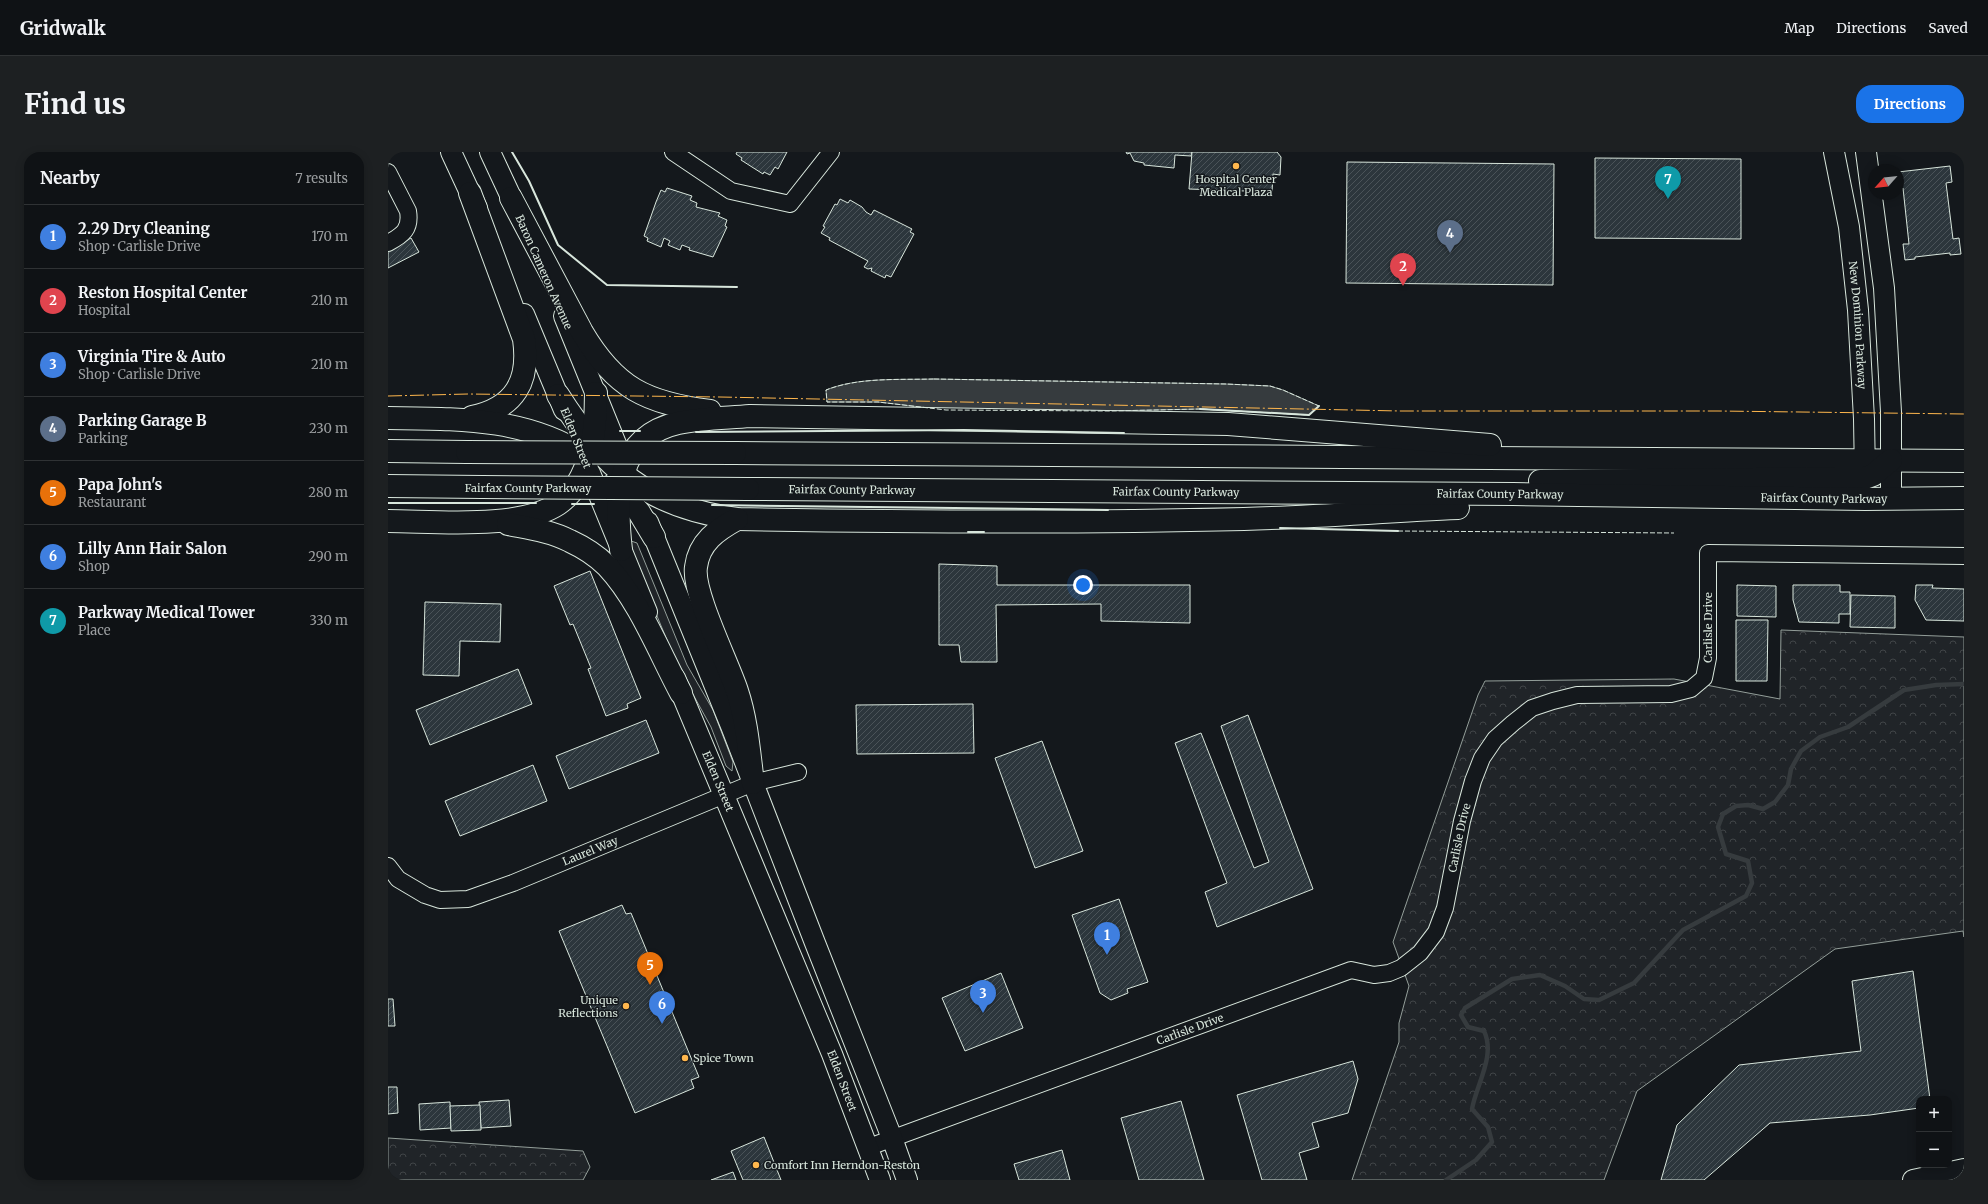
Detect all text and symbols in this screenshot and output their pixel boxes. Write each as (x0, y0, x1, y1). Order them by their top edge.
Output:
text: Gridwalk (20, 16, 106, 40)
text: Map (1784, 19, 1814, 37)
text: Directions (1836, 19, 1906, 37)
text: Saved (1928, 19, 1968, 37)
button: Directions (1856, 85, 1964, 123)
text: Find us (24, 86, 126, 122)
marker: Hospital Center Medical Plaza (1231, 161, 1241, 171)
north arrow (1868, 164, 1904, 200)
pin: 7 (1655, 166, 1681, 199)
text: Nearby (40, 167, 100, 189)
text: 7 results (295, 170, 348, 187)
place label: Hospital Center Medical Plaza (1195, 172, 1277, 199)
street label: Baron Cameron Avenue (512, 213, 576, 332)
text: 2.29 Dry Cleaning (78, 219, 210, 238)
pin: 4 (1437, 220, 1463, 253)
text: 1 (50, 228, 56, 245)
text: 170 m (311, 228, 348, 245)
text: Shop · Carlisle Drive (78, 238, 201, 255)
pin: 2 (1390, 253, 1416, 286)
street label: New Dominion Parkway (1846, 260, 1869, 390)
text: Reston Hospital Center (78, 283, 248, 302)
text: 2 (49, 292, 57, 309)
text: 210 m (311, 292, 348, 309)
text: Hospital (78, 302, 130, 319)
text: Virginia Tire & Auto (78, 347, 226, 366)
text: 3 (49, 356, 57, 373)
text: 210 m (311, 356, 348, 373)
text: Shop · Carlisle Drive (78, 366, 201, 383)
street label: Elden Street (557, 406, 595, 471)
text: Parking Garage B (78, 411, 206, 430)
text: 4 (49, 420, 57, 437)
text: 230 m (309, 420, 348, 437)
text: Parking (78, 430, 128, 447)
text: Papa John's (78, 475, 162, 494)
street label: Fairfax County Parkway (465, 481, 592, 495)
street label: Fairfax County Parkway (789, 482, 916, 497)
text: 5 (49, 484, 57, 501)
text: 280 m (308, 484, 348, 501)
street label: Fairfax County Parkway (1113, 484, 1240, 499)
street label: Fairfax County Parkway (1437, 487, 1564, 502)
street label: Fairfax County Parkway (1760, 491, 1888, 506)
text: Restaurant (78, 494, 146, 511)
text: Lilly Ann Hair Salon (78, 539, 227, 558)
text: 6 (49, 548, 57, 565)
text: 290 m (308, 548, 348, 565)
text: Shop (78, 558, 110, 575)
your location (1073, 575, 1093, 595)
street label: Carlisle Drive (1700, 592, 1715, 664)
text: Parkway Medical Tower (78, 603, 255, 622)
text: 7 (49, 612, 57, 629)
text: 330 m (309, 612, 348, 629)
text: Place (78, 622, 111, 639)
street label: Elden Street (699, 749, 737, 814)
street label: Carlisle Drive (1445, 801, 1474, 874)
street label: Laurel Way (560, 833, 621, 869)
pin: 1 (1094, 922, 1120, 955)
pin: 5 (637, 952, 663, 985)
pin: 3 (970, 980, 996, 1013)
pin: 6 (649, 991, 675, 1024)
place label: Unique Reflections (558, 993, 618, 1020)
marker: Unique Reflections (621, 1001, 631, 1011)
street label: Carlisle Drive (1155, 1010, 1226, 1048)
street label: Elden Street (824, 1048, 860, 1114)
place label: Spice Town (693, 1051, 755, 1065)
marker: Spice Town (680, 1053, 690, 1063)
map controls (1916, 1096, 1952, 1168)
button: + (1916, 1096, 1952, 1132)
button: − (1916, 1132, 1952, 1168)
place label: Comfort Inn Herndon-Reston (764, 1158, 921, 1172)
marker: Comfort Inn Herndon-Reston (751, 1160, 761, 1170)

